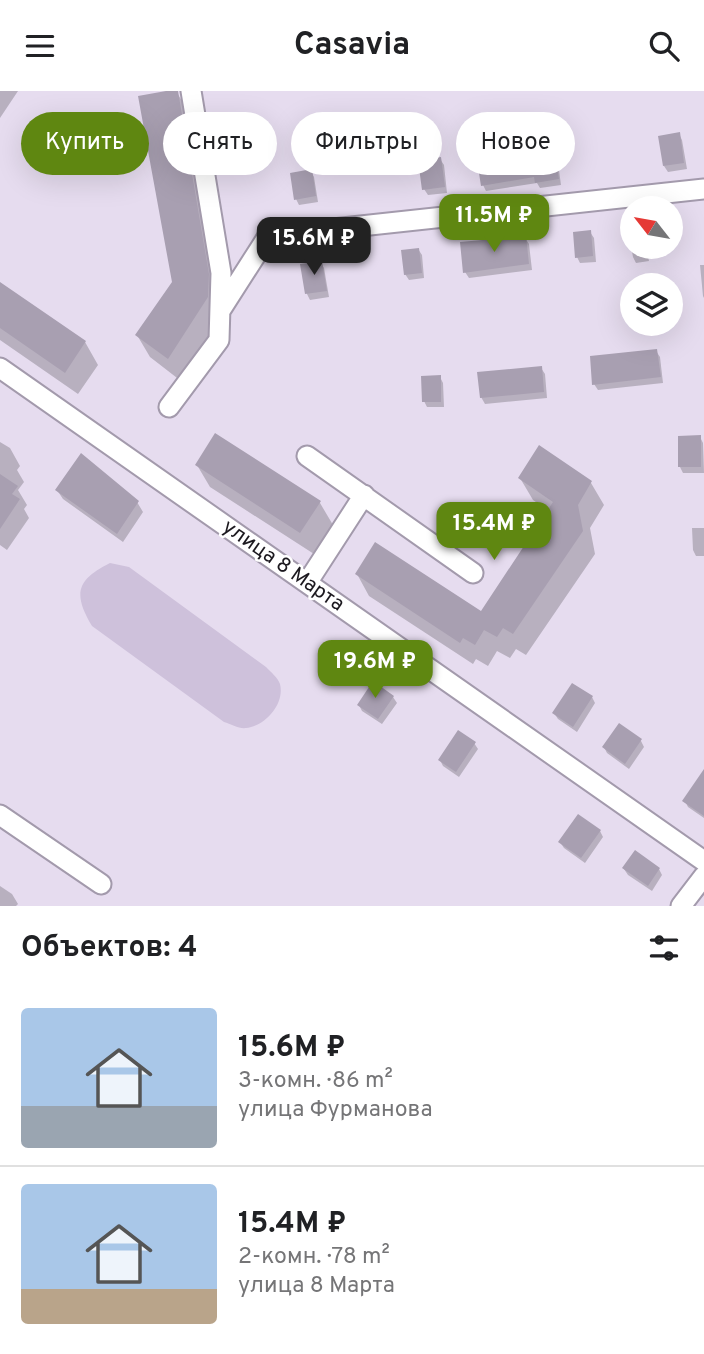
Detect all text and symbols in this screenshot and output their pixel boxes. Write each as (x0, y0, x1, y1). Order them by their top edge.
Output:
text: Casavia (294, 26, 410, 66)
icon: menu (21, 27, 59, 65)
icon: search (645, 27, 683, 65)
chip: Купить (21, 112, 149, 175)
chip: Снять (163, 112, 277, 175)
chip: Фильтры (291, 112, 442, 175)
chip: Новое (456, 112, 575, 175)
pin: 11.5M ₽ (429, 195, 559, 254)
north arrow (620, 196, 682, 259)
map controls (620, 196, 683, 336)
text: 11.5M ₽ (455, 202, 533, 231)
pin: 15.6M ₽ (249, 218, 379, 277)
text: 15.6M ₽ (273, 225, 355, 254)
button: layers (620, 273, 683, 336)
pin: 15.4M ₽ (429, 503, 559, 562)
text: 15.4M ₽ (452, 510, 536, 539)
street label: улица 8 Марта (217, 514, 349, 618)
pin: 19.6M ₽ (310, 641, 440, 700)
text: 19.6M ₽ (334, 648, 416, 677)
icon: filters (645, 929, 683, 967)
text: Объектов: 4 (21, 930, 197, 967)
text: 15.6M ₽ (238, 1030, 346, 1067)
icon: home (77, 1036, 161, 1120)
text: 3-комн. · 86 m² (238, 1067, 393, 1096)
text: улица Фурманова (238, 1096, 433, 1125)
text: 15.4M ₽ (238, 1206, 346, 1243)
icon: home (77, 1212, 161, 1296)
text: 2-комн. · 78 m² (238, 1243, 390, 1272)
text: улица 8 Марта (238, 1272, 395, 1301)

